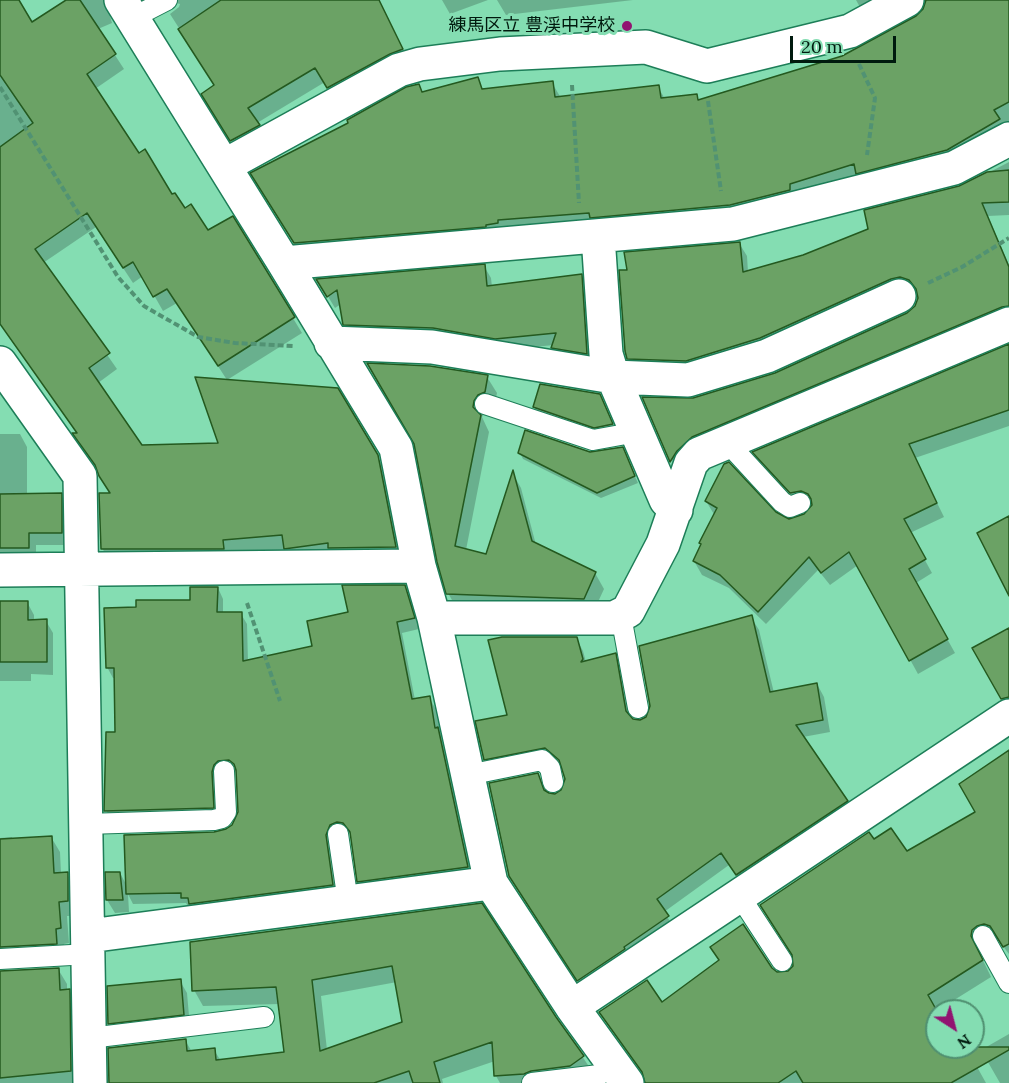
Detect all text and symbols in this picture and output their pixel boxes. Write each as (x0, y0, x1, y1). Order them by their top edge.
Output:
place label: 練馬区立 豊渓中学校 (448, 15, 615, 37)
marker: 練馬区立 豊渓中学校 (620, 19, 634, 33)
scale bar (793, 24, 900, 62)
text: 20 m (801, 35, 843, 58)
north arrow (925, 999, 985, 1059)
text: N (954, 1030, 975, 1054)

